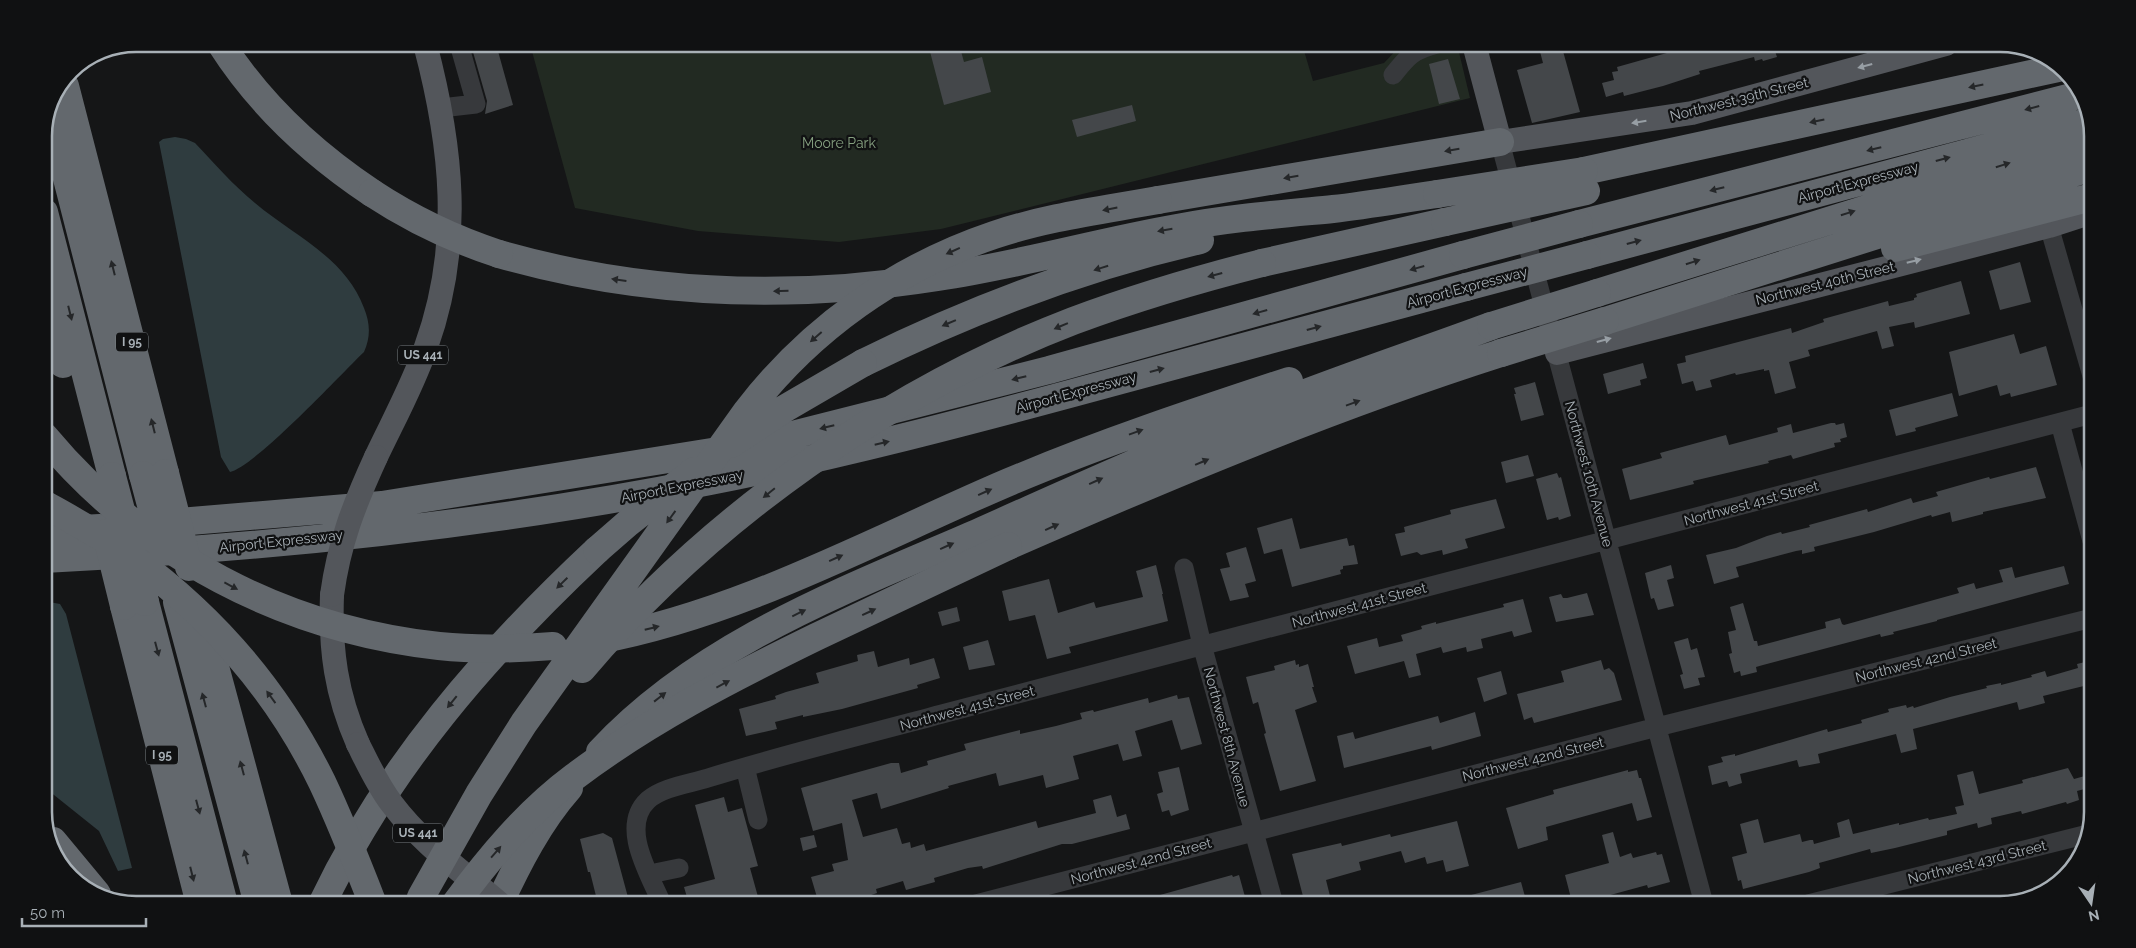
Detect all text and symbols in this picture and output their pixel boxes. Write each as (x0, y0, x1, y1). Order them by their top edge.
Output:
one-way arrow (1857, 62, 1872, 70)
street label: Northwest 39th Street (1668, 74, 1810, 124)
one-way arrow (1968, 82, 1983, 90)
one-way arrow (2024, 104, 2039, 112)
one-way arrow (1810, 117, 1825, 125)
one-way arrow (1631, 118, 1647, 126)
park label: Moore Park (802, 135, 877, 151)
one-way arrow (1867, 145, 1882, 153)
one-way arrow (1443, 146, 1459, 154)
one-way arrow (1936, 155, 1951, 163)
street label: Airport Expressway (1796, 158, 1920, 206)
one-way arrow (1996, 160, 2011, 168)
one-way arrow (1283, 174, 1299, 182)
one-way arrow (1709, 185, 1724, 193)
one-way arrow (1102, 205, 1118, 213)
one-way arrow (1841, 209, 1856, 217)
one-way arrow (1157, 226, 1173, 234)
one-way arrow (1627, 238, 1642, 246)
one-way arrow (946, 247, 960, 255)
one-way arrow (1906, 256, 1921, 264)
one-way arrow (1686, 258, 1701, 266)
street label: Northwest 40th Street (1754, 258, 1896, 308)
one-way arrow (109, 261, 117, 276)
street label: Airport Expressway (1405, 263, 1529, 311)
one-way arrow (1094, 264, 1109, 272)
one-way arrow (1409, 265, 1424, 273)
one-way arrow (1208, 271, 1223, 279)
one-way arrow (611, 276, 627, 284)
one-way arrow (773, 287, 789, 295)
one-way arrow (66, 305, 74, 320)
one-way arrow (1252, 308, 1267, 316)
one-way arrow (942, 319, 956, 327)
one-way arrow (1053, 322, 1068, 330)
one-way arrow (1307, 324, 1322, 332)
one-way arrow (810, 331, 823, 342)
road number: I 95 (116, 332, 148, 352)
one-way arrow (1596, 336, 1611, 344)
road number: US 441 (398, 346, 448, 364)
one-way arrow (1150, 366, 1165, 374)
street label: Airport Expressway (1014, 368, 1138, 416)
one-way arrow (1011, 374, 1026, 382)
one-way arrow (1346, 399, 1361, 407)
street label: Northwest 10th Avenue (1562, 399, 1616, 549)
one-way arrow (149, 418, 157, 433)
one-way arrow (820, 423, 835, 431)
one-way arrow (1129, 428, 1144, 436)
one-way arrow (874, 439, 889, 447)
one-way arrow (1194, 458, 1209, 466)
street label: Airport Expressway (619, 466, 745, 506)
one-way arrow (1089, 476, 1103, 484)
street label: Northwest 41st Street (1682, 477, 1820, 529)
one-way arrow (763, 488, 776, 499)
one-way arrow (978, 488, 992, 496)
one-way arrow (666, 510, 676, 524)
one-way arrow (1045, 522, 1059, 530)
street label: Airport Expressway (218, 527, 344, 555)
one-way arrow (940, 541, 954, 549)
one-way arrow (829, 554, 843, 562)
one-way arrow (556, 577, 568, 589)
street label: Northwest 41st Street (1290, 579, 1428, 631)
one-way arrow (224, 582, 238, 590)
one-way arrow (862, 607, 876, 615)
one-way arrow (792, 609, 806, 617)
one-way arrow (645, 624, 660, 632)
street label: Northwest 42nd Street (1854, 635, 1999, 685)
one-way arrow (153, 642, 161, 657)
street label: Northwest 8th Avenue (1201, 665, 1253, 809)
one-way arrow (716, 680, 731, 688)
street label: Northwest 41st Street (898, 682, 1036, 734)
one-way arrow (266, 690, 276, 704)
one-way arrow (653, 692, 666, 703)
one-way arrow (199, 693, 207, 708)
one-way arrow (446, 696, 457, 709)
street label: Northwest 42nd Street (1461, 734, 1606, 784)
road number: I 95 (146, 746, 178, 764)
one-way arrow (238, 761, 246, 776)
one-way arrow (195, 799, 203, 814)
road number: US 441 (393, 824, 443, 842)
street label: Northwest 42nd Street (1069, 834, 1213, 888)
street label: Northwest 43rd Street (1906, 837, 2048, 887)
one-way arrow (490, 846, 501, 859)
one-way arrow (241, 850, 249, 865)
one-way arrow (188, 866, 196, 881)
north arrow (2066, 878, 2116, 928)
scale bar (22, 896, 146, 928)
text: 50 m (30, 904, 65, 922)
text: N (2087, 907, 2101, 925)

